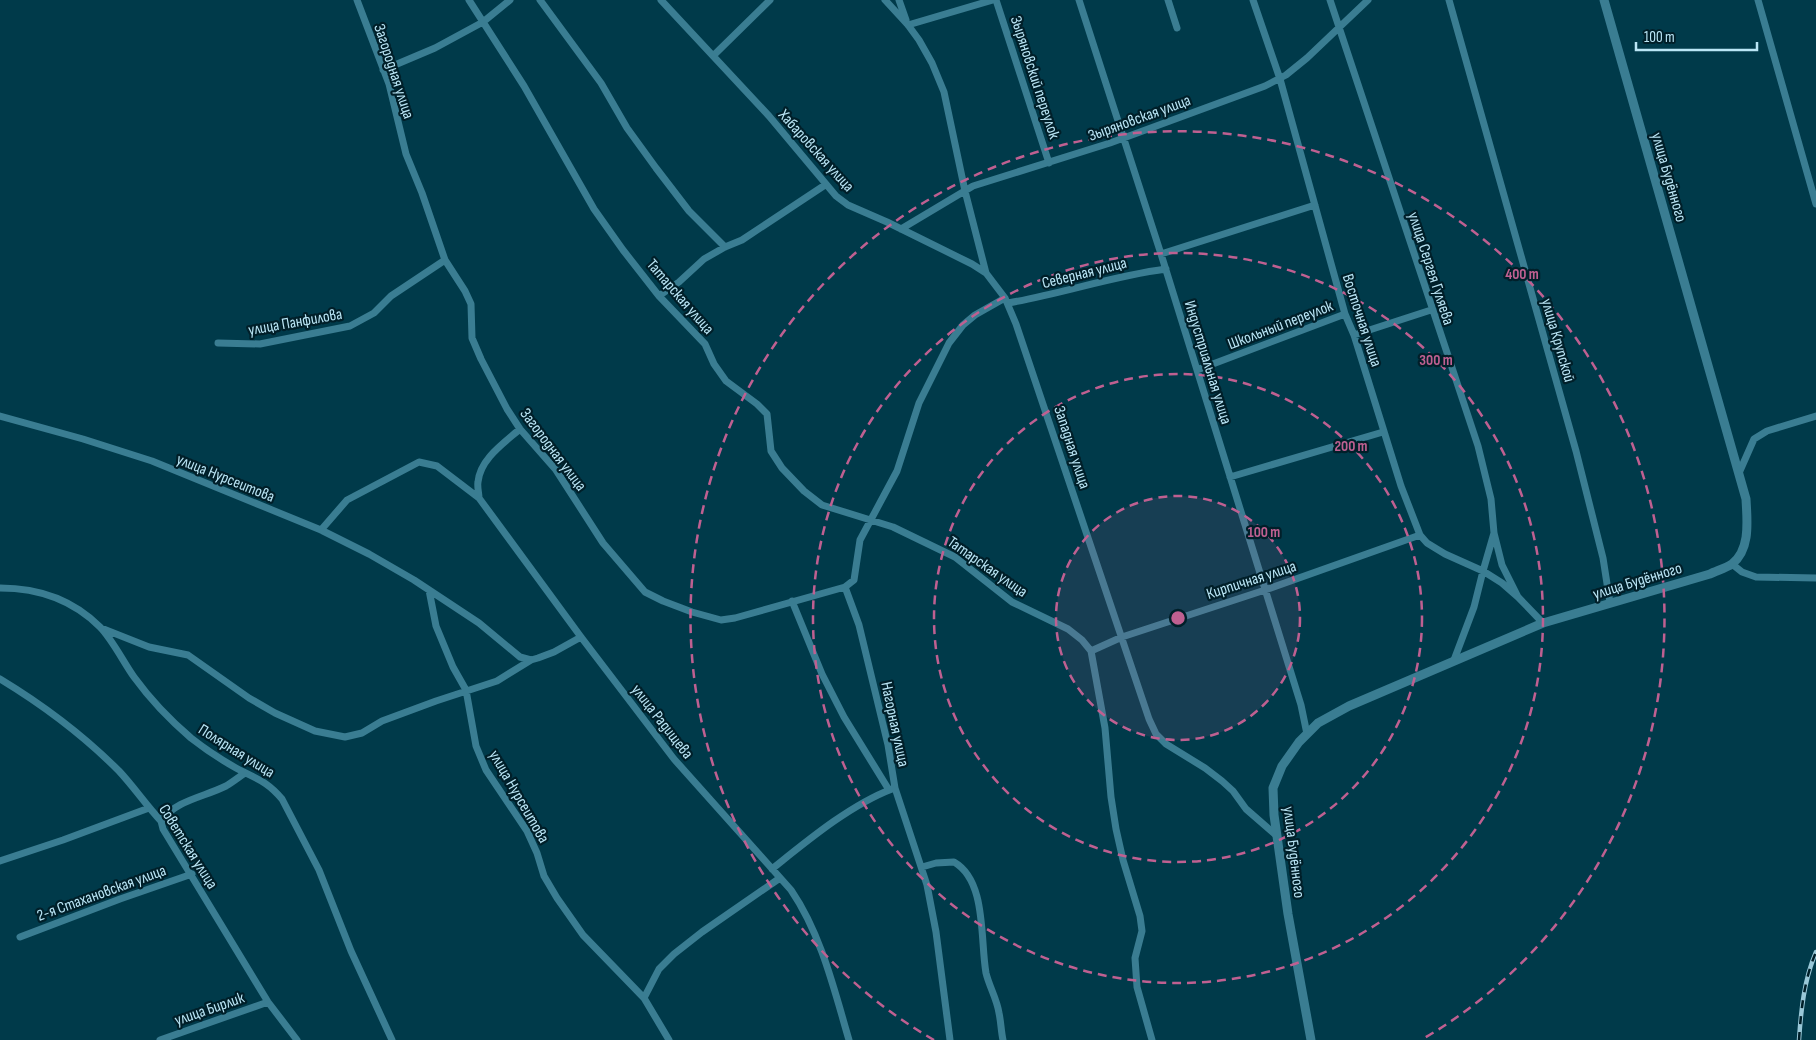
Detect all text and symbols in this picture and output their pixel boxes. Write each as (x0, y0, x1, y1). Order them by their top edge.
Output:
street label: Зыряновский переулок (1006, 14, 1064, 142)
scale bar (1636, 20, 1757, 52)
street label: Загородная улица (369, 22, 418, 121)
text: 100 m (1644, 28, 1675, 47)
street label: Зыряновская улица (1086, 91, 1193, 146)
street label: Хабаровская улица (773, 105, 858, 196)
street label: улица Будённого (1647, 130, 1690, 224)
street label: улица Сергея Гуляева (1403, 210, 1458, 327)
street label: Северная улица (1040, 254, 1129, 293)
street label: Татарская улица (642, 256, 718, 338)
text: 400 m (1505, 265, 1539, 284)
street label: Восточная улица (1338, 272, 1385, 369)
street label: Школьный переулок (1225, 296, 1337, 354)
street label: улица Крупской (1537, 296, 1579, 384)
street label: Индустриальная улица (1180, 298, 1235, 427)
street label: улица Панфилова (247, 305, 344, 340)
text: 300 m (1419, 351, 1453, 370)
street label: Западная улица (1049, 404, 1094, 491)
street label: Загородная улица (516, 405, 590, 495)
text: 200 m (1334, 437, 1368, 456)
street label: улица Нурсеитова (174, 450, 277, 507)
text: 100 m (1248, 523, 1280, 542)
street label: Татарская улица (944, 533, 1031, 602)
street label: Кирпичная улица (1204, 557, 1299, 604)
street label: улица Будённого (1591, 559, 1684, 604)
centre of rings (1169, 609, 1187, 627)
street label: Нагорная улица (876, 680, 913, 769)
street label: улица Радищева (627, 681, 697, 763)
street label: Полярная улица (195, 720, 278, 782)
street label: улица Нурсеитова (485, 747, 553, 846)
street label: Советская улица (154, 801, 221, 893)
street label: улица Будённого (1278, 805, 1309, 899)
street label: 2-я Стахановская улица (34, 861, 169, 926)
street label: улица Бирлик (172, 988, 248, 1030)

